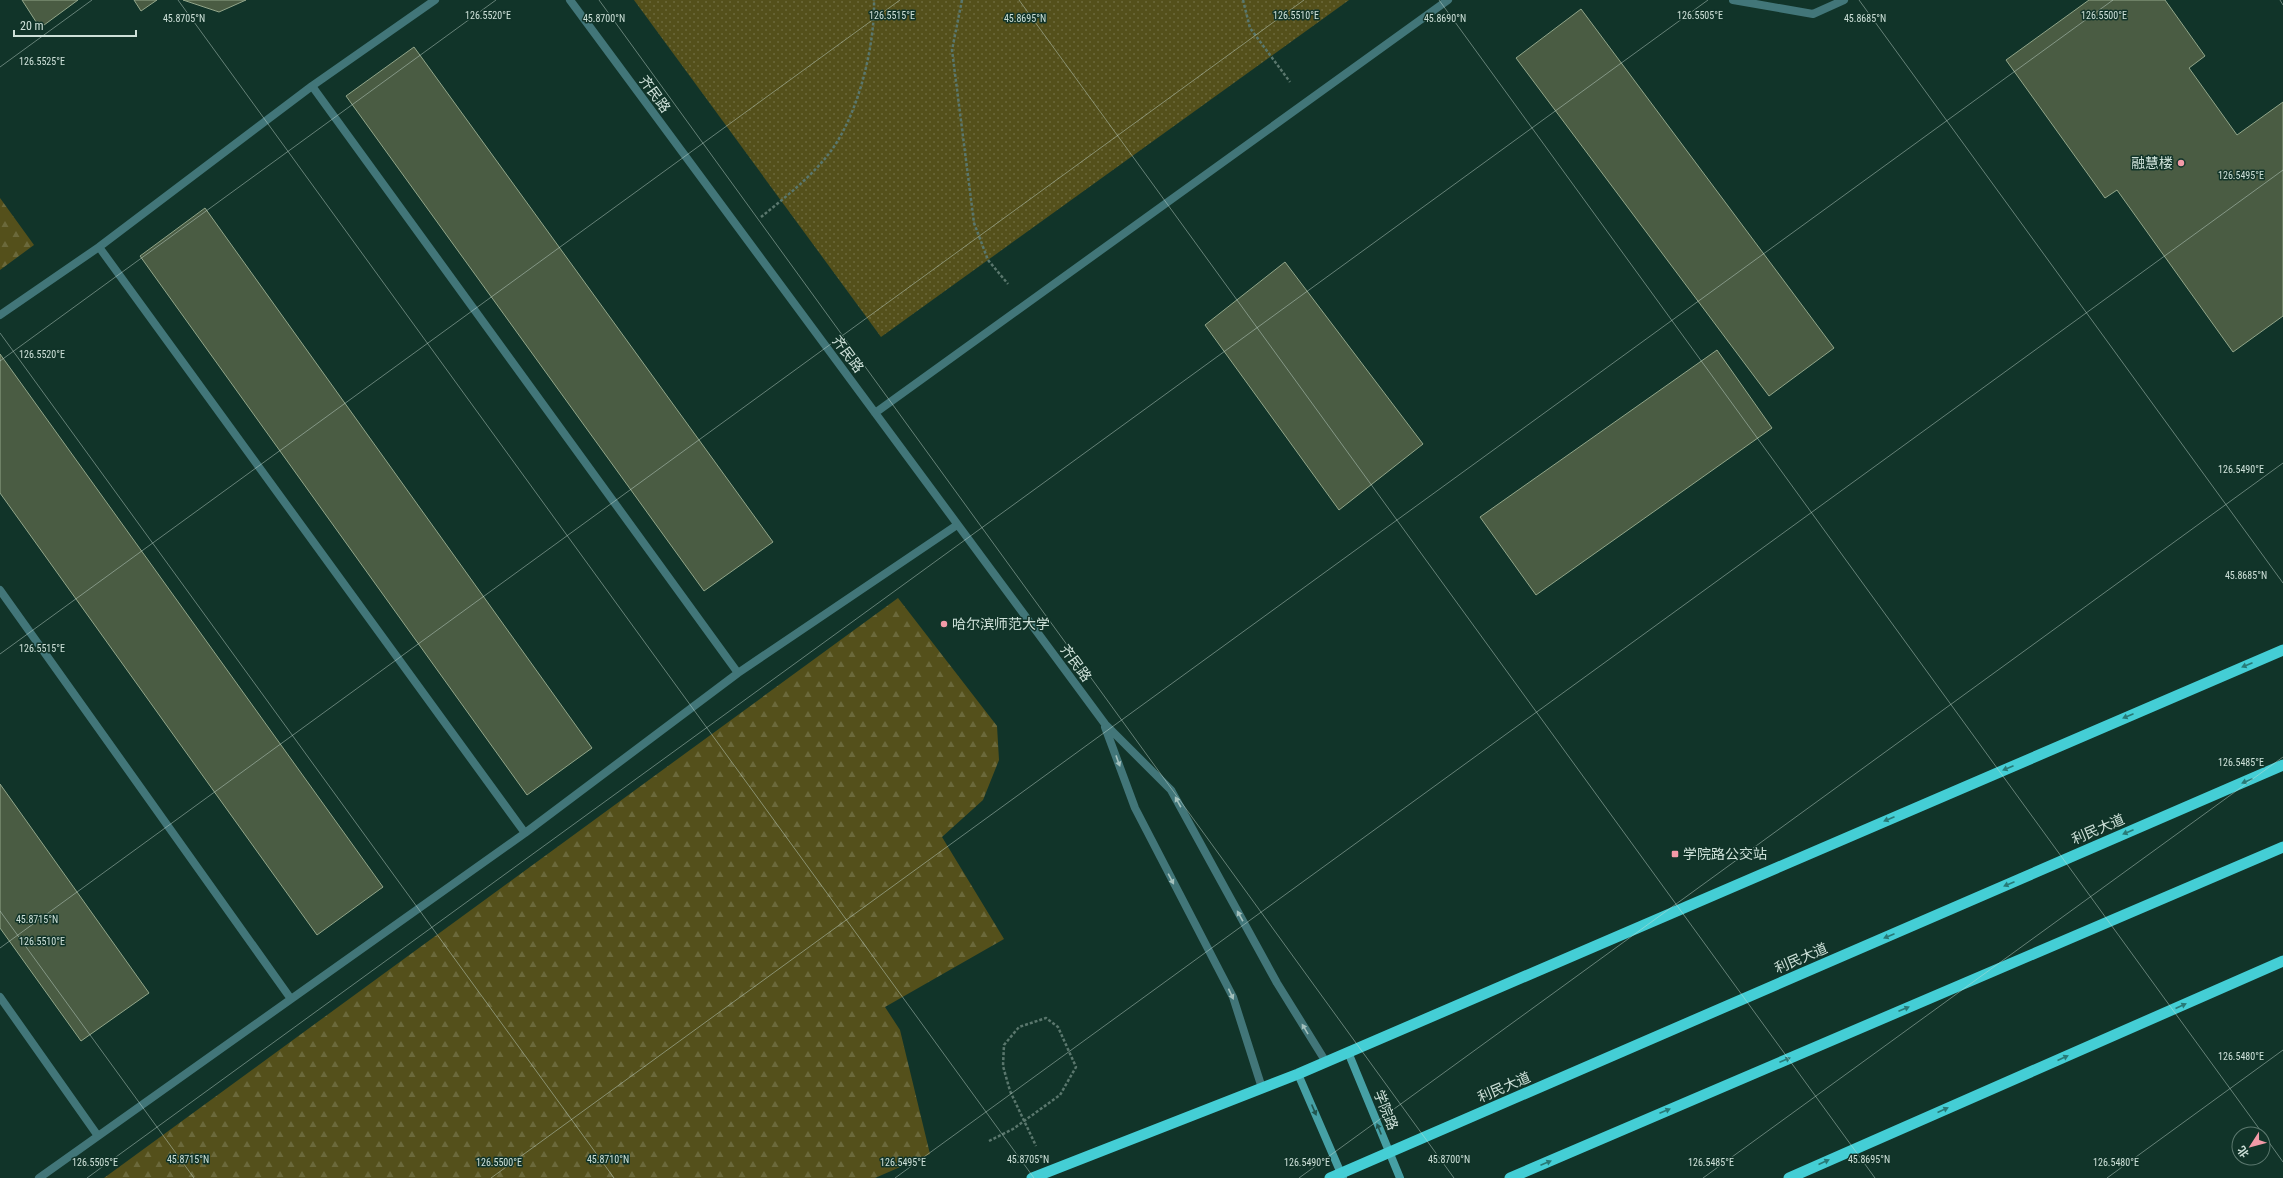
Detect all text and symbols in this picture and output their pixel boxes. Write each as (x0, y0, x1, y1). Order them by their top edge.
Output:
text: 126.5520°E (465, 10, 511, 21)
text: 126.5515°E (869, 10, 915, 21)
text: 126.5510°E (1273, 10, 1319, 21)
text: 126.5505°E (1677, 10, 1723, 21)
text: 126.5500°E (2081, 10, 2127, 21)
scale bar (14, 12, 136, 38)
text: 45.8705°N (163, 13, 205, 24)
text: 45.8700°N (583, 13, 625, 24)
text: 45.8695°N (1004, 13, 1046, 24)
text: 45.8690°N (1424, 13, 1466, 24)
text: 45.8685°N (1844, 13, 1886, 24)
text: 20 m (20, 19, 44, 33)
text: 126.5525°E (19, 56, 65, 67)
street label: 齐民路 (636, 72, 674, 116)
place label: 融慧楼 (2131, 155, 2173, 171)
marker: 融慧楼 (2176, 158, 2186, 168)
text: 126.5495°E (2218, 170, 2264, 181)
street label: 齐民路 (829, 332, 867, 376)
text: 126.5520°E (19, 349, 65, 360)
text: 126.5490°E (2218, 464, 2264, 475)
text: 45.8685°N (2225, 570, 2267, 581)
place label: 哈尔滨师范大学 (952, 616, 1050, 632)
marker: 哈尔滨师范大学 (939, 619, 949, 629)
street label: 齐民路 (1057, 641, 1095, 685)
text: 126.5515°E (19, 643, 65, 654)
one-way arrow (2242, 662, 2253, 668)
one-way arrow (2121, 714, 2133, 720)
one-way arrow (1115, 755, 1121, 767)
text: 126.5485°E (2218, 757, 2264, 768)
one-way arrow (2003, 765, 2014, 771)
one-way arrow (2241, 778, 2253, 784)
one-way arrow (1174, 796, 1181, 808)
street label: 利民大道 (2069, 811, 2127, 847)
one-way arrow (1883, 816, 1895, 822)
one-way arrow (2122, 829, 2134, 836)
place label: 学院路公交站 (1683, 846, 1767, 862)
marker: 学院路公交站 (1670, 849, 1680, 859)
one-way arrow (1168, 873, 1175, 885)
one-way arrow (2003, 881, 2014, 887)
one-way arrow (1237, 910, 1244, 922)
text: 45.8715°N (16, 914, 58, 925)
one-way arrow (1884, 933, 1895, 939)
text: 126.5510°E (19, 936, 65, 947)
street label: 利民大道 (1772, 940, 1830, 976)
one-way arrow (1228, 989, 1234, 1000)
one-way arrow (2176, 1002, 2188, 1008)
one-way arrow (1899, 1006, 1910, 1012)
one-way arrow (1302, 1023, 1309, 1035)
text: 126.5480°E (2218, 1051, 2264, 1062)
one-way arrow (2057, 1055, 2068, 1061)
one-way arrow (1779, 1057, 1791, 1063)
street label: 利民大道 (1475, 1069, 1533, 1105)
street label: 学院路 (1371, 1088, 1401, 1132)
one-way arrow (1311, 1104, 1317, 1116)
one-way arrow (1938, 1107, 1949, 1113)
one-way arrow (1660, 1108, 1672, 1114)
one-way arrow (1376, 1122, 1382, 1134)
north arrow (2231, 1126, 2271, 1166)
text: 北 (2235, 1143, 2252, 1160)
text: 45.8715°N (167, 1154, 209, 1165)
text: 45.8710°N (587, 1154, 629, 1165)
text: 45.8705°N (1007, 1154, 1049, 1165)
text: 45.8700°N (1428, 1154, 1470, 1165)
text: 45.8695°N (1848, 1154, 1890, 1165)
text: 126.5505°E (72, 1157, 118, 1168)
text: 126.5500°E (476, 1157, 522, 1168)
text: 126.5495°E (880, 1157, 926, 1168)
text: 126.5490°E (1284, 1157, 1330, 1168)
text: 126.5485°E (1688, 1157, 1734, 1168)
text: 126.5480°E (2093, 1157, 2139, 1168)
one-way arrow (1540, 1159, 1552, 1165)
one-way arrow (1819, 1159, 1831, 1165)

